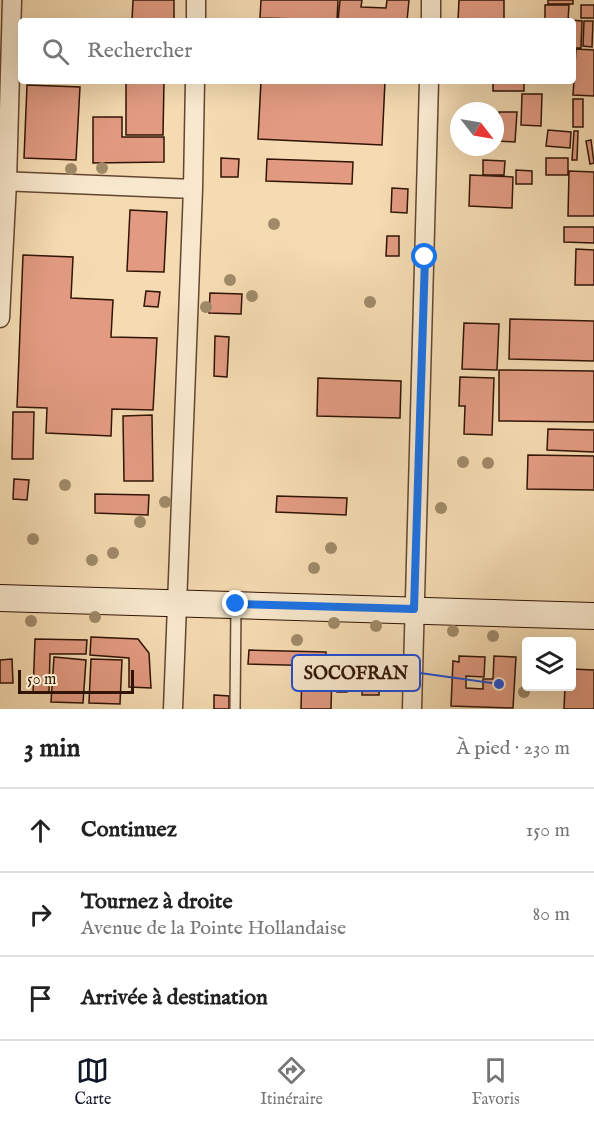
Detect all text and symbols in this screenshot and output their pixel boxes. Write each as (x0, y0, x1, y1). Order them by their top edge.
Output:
search box (18, 18, 576, 84)
icon: search (39, 35, 72, 68)
text: Rechercher (87, 37, 192, 65)
north arrow (450, 102, 504, 156)
route start (411, 243, 437, 269)
route end (222, 590, 248, 616)
map controls (522, 637, 576, 691)
button: layers (522, 637, 576, 691)
callout: SOCOFRAN (292, 655, 420, 691)
text: SOCOFRAN (304, 663, 409, 686)
scale bar (18, 667, 134, 694)
text: 50 m (27, 670, 56, 690)
text: 3 min (24, 732, 80, 765)
text: À pied · 230 m (457, 736, 570, 761)
icon: ahead (24, 814, 57, 847)
text: Continuez (81, 816, 177, 844)
text: 150 m (526, 818, 570, 843)
text: Tournez à droite (81, 888, 232, 916)
icon: right (24, 898, 57, 931)
text: 80 m (533, 902, 570, 927)
text: Avenue de la Pointe Hollandaise (81, 916, 346, 941)
icon: arrive (24, 982, 57, 1015)
text: Arrivée à destination (81, 984, 268, 1012)
tab: Carte (74, 1054, 111, 1110)
tab: Itinéraire (260, 1054, 323, 1110)
tab: Favoris (472, 1054, 520, 1110)

